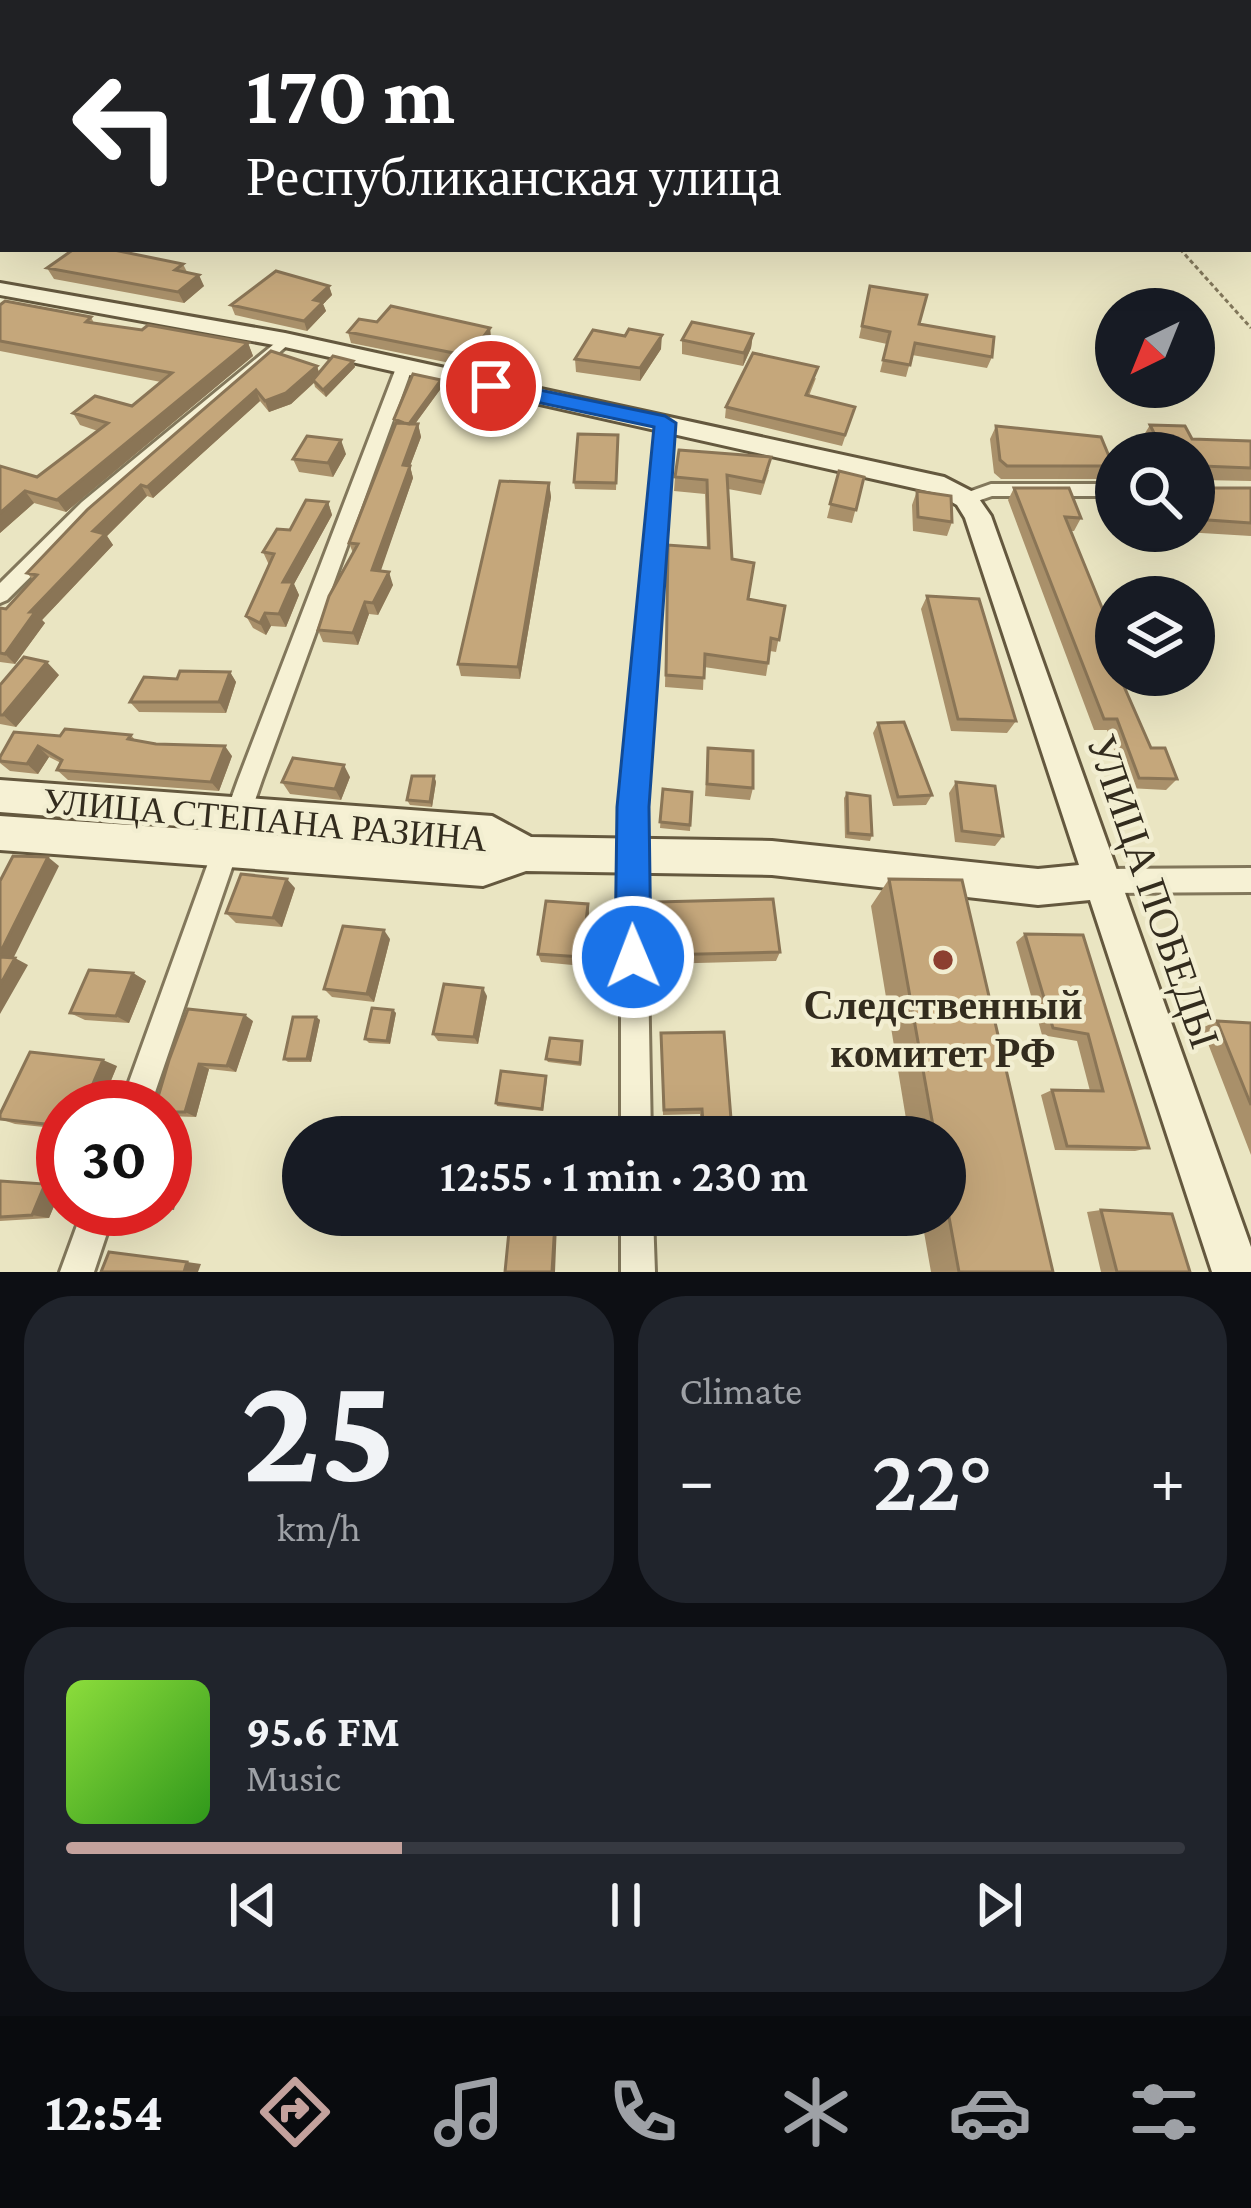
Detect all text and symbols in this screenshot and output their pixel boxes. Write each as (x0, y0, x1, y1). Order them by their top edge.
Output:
icon: left (48, 48, 204, 204)
text: 170 m (246, 48, 455, 141)
text: Республиканская улица (246, 147, 782, 207)
north arrow (1095, 288, 1215, 408)
map controls (1095, 288, 1215, 696)
pin (440, 335, 542, 437)
icon: arrive (458, 353, 524, 419)
button: search (1095, 432, 1215, 552)
button: layers (1095, 576, 1215, 696)
street label: УЛИЦА ПОБЕДЫ (1078, 728, 1229, 1054)
street label: УЛИЦА СТЕПАНА РАЗИНА (41, 781, 489, 859)
position arrow (570, 894, 696, 1020)
marker: Следственный комитет РФ (930, 947, 956, 973)
place label: Следственный комитет РФ (803, 981, 1083, 1076)
speed limit sign: 30 (36, 1080, 192, 1236)
text: 12:55 · 1 min · 230 m (440, 1151, 808, 1201)
text: 25 (241, 1341, 397, 1515)
text: Climate (680, 1369, 802, 1412)
text: 22° (872, 1429, 993, 1529)
text: − (680, 1443, 714, 1516)
text: + (1150, 1443, 1185, 1516)
text: km/h (277, 1506, 361, 1549)
text: 95.6 FM (246, 1706, 400, 1756)
text: Music (246, 1756, 341, 1799)
icon: previous (220, 1872, 286, 1938)
icon: pause (593, 1872, 659, 1938)
icon: next (966, 1872, 1032, 1938)
icon: directions (253, 2070, 337, 2154)
icon: music (427, 2070, 511, 2154)
icon: phone (601, 2070, 685, 2154)
icon: climate (774, 2070, 858, 2154)
icon: car (948, 2070, 1032, 2154)
icon: filters (1122, 2070, 1206, 2154)
text: 12:54 (45, 2082, 163, 2142)

